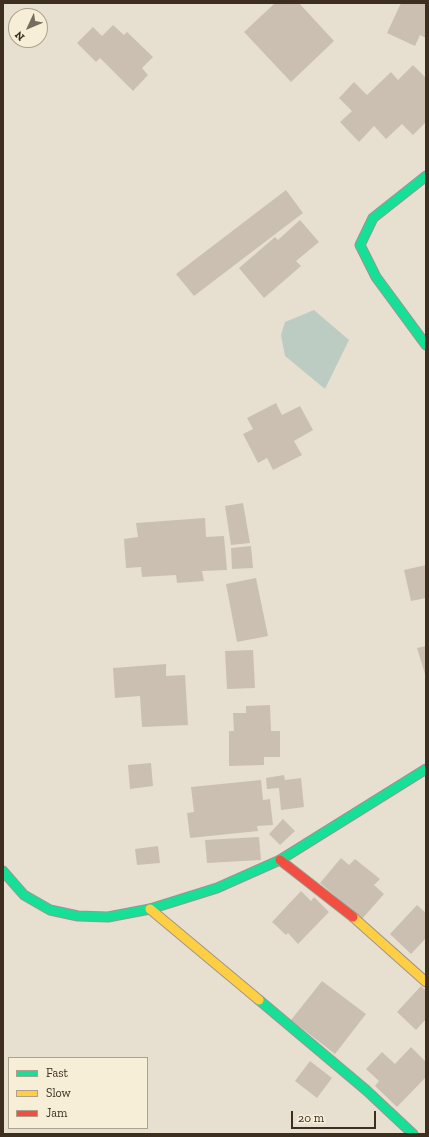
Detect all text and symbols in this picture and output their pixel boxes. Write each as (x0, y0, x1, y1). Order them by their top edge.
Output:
north arrow (8, 8, 48, 48)
text: N (12, 28, 27, 44)
legend (8, 1057, 148, 1129)
text: Fast (46, 1066, 68, 1080)
text: Slow (46, 1086, 71, 1100)
scale bar (293, 1103, 378, 1129)
text: Jam (46, 1106, 67, 1120)
text: 20 m (298, 1111, 324, 1125)

